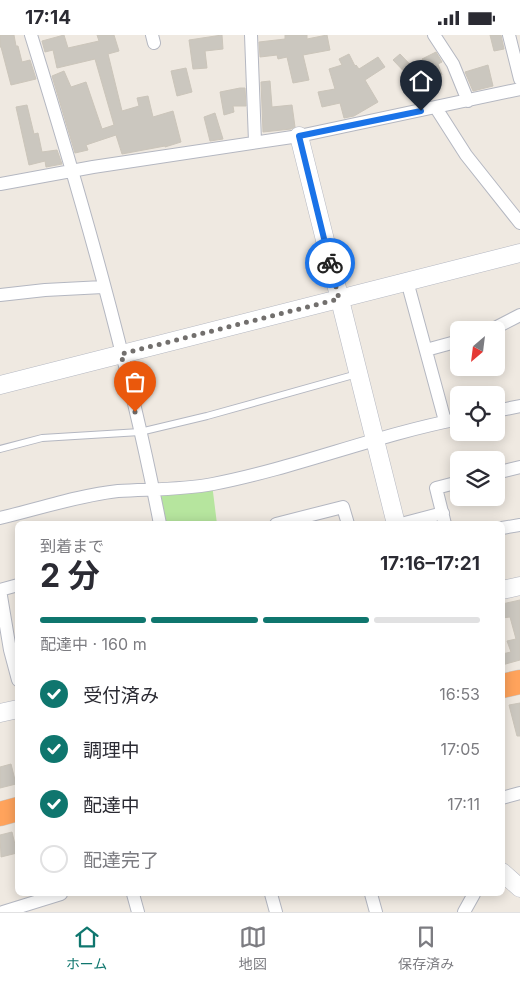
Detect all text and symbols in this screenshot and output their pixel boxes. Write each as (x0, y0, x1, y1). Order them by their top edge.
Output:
text: 17:14 (25, 6, 71, 29)
pin (400, 60, 442, 111)
icon: home (407, 67, 435, 95)
courier (305, 238, 355, 288)
icon: bike (316, 249, 344, 277)
north arrow (450, 321, 505, 376)
map controls (450, 321, 505, 506)
pin (114, 361, 156, 412)
icon: bag (121, 368, 149, 396)
button: locate (450, 386, 505, 441)
button: layers (450, 451, 505, 506)
text: 到着まで (40, 536, 104, 556)
text: 17:16–17:21 (380, 552, 480, 575)
text: 2 分 (40, 556, 100, 595)
text: 配達中 · 160 m (40, 634, 147, 654)
icon: check (40, 680, 68, 708)
text: 受付済み (83, 684, 159, 707)
text: 16:53 (439, 684, 480, 704)
icon: check (40, 735, 68, 763)
text: 調理中 (83, 739, 140, 762)
text: 17:05 (441, 739, 480, 759)
icon: check (40, 790, 68, 818)
text: 配達中 (83, 794, 140, 817)
text: 17:11 (447, 794, 480, 814)
text: 配達完了 (83, 849, 159, 872)
tab: ホーム (66, 923, 107, 973)
tab: 地図 (239, 923, 267, 973)
tab: 保存済み (398, 923, 454, 973)

